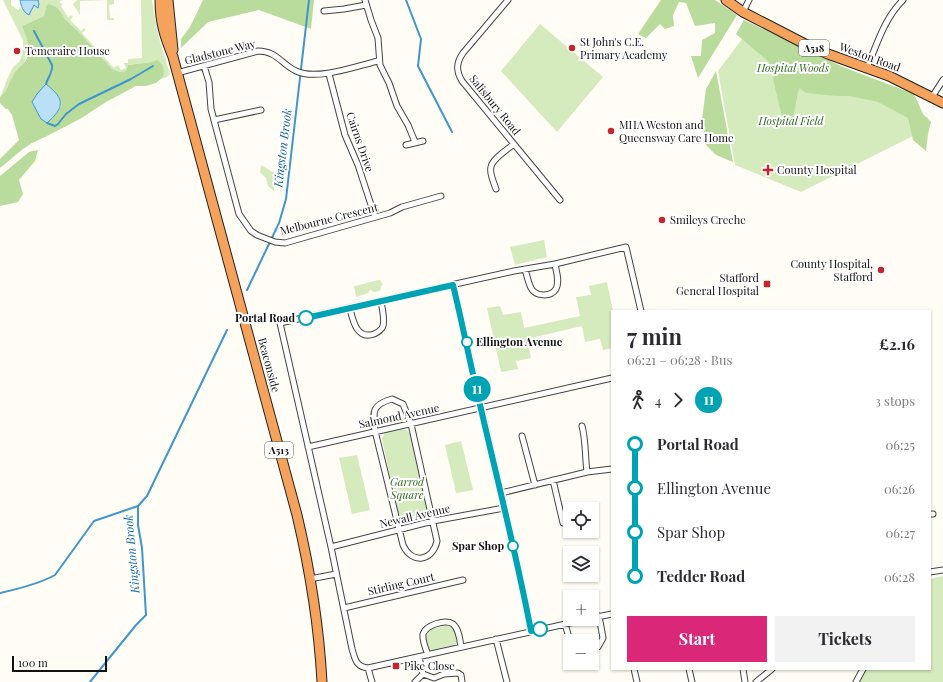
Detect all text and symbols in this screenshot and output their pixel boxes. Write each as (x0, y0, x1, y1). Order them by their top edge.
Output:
place label: St John's C.E. Primary Academy (580, 34, 668, 62)
street label: Gladstone Way (183, 35, 257, 68)
street label: Weston Road (837, 38, 903, 75)
road number: A518 (799, 40, 829, 56)
place label: Temeraire House (25, 43, 110, 58)
marker: St John's C.E. Primary Academy (567, 43, 577, 53)
marker: Temeraire House (12, 46, 22, 56)
park label: Hospital Woods (756, 60, 830, 75)
street label: Salisbury Road (467, 72, 525, 138)
water label: Kingston Brook (269, 108, 295, 189)
street label: Cairns Drive (343, 110, 378, 174)
park label: Hospital Field (757, 113, 825, 128)
place label: MHA Weston and Queensway Care Home (619, 117, 734, 145)
marker: MHA Weston and Queensway Care Home (606, 126, 616, 136)
place label: County Hospital (777, 162, 857, 177)
marker: County Hospital (762, 164, 774, 176)
street label: Melbourne Crescent (278, 199, 380, 238)
place label: Smileys Creche (670, 212, 746, 227)
marker: Smileys Creche (657, 215, 667, 225)
place label: County Hospital, Stafford (790, 256, 874, 284)
marker: County Hospital, Stafford (876, 265, 886, 275)
place label: Stafford General Hospital (676, 270, 760, 298)
marker: Stafford General Hospital (762, 279, 772, 289)
place label: Portal Road (235, 310, 295, 325)
marker: Portal Road (298, 310, 314, 326)
text: 7 min (627, 321, 682, 351)
place label: Ellington Avenue (476, 334, 563, 349)
text: £2.16 (879, 334, 915, 354)
street label: Beaconside (255, 336, 284, 394)
marker: Ellington Avenue (461, 336, 473, 348)
text: 06:21 – 06:28 · Bus (627, 351, 732, 368)
line badge: 11 (459, 376, 495, 402)
text: 11 (472, 379, 482, 398)
icon: walk (627, 389, 649, 411)
icon: forward (667, 389, 689, 411)
text: 11 (703, 390, 714, 409)
text: 4 (655, 392, 661, 409)
text: 3 stops (875, 392, 915, 409)
street label: Salmond Avenue (357, 400, 441, 431)
text: Portal Road (657, 434, 739, 454)
text: 06:25 (885, 436, 915, 453)
road number: A513 (265, 442, 293, 458)
park label: Garrod Square (390, 474, 425, 502)
text: Ellington Avenue (657, 478, 771, 498)
text: 06:26 (884, 480, 915, 497)
street label: Newall Avenue (378, 500, 452, 531)
map controls (563, 502, 599, 670)
button: locate (563, 502, 599, 538)
water label: Kingston Brook (120, 514, 142, 595)
text: Spar Shop (657, 522, 725, 542)
text: 06:27 (886, 524, 915, 541)
place label: Spar Shop (452, 538, 504, 553)
marker: Spar Shop (507, 540, 519, 552)
button: layers (563, 546, 599, 582)
text: Tedder Road (657, 566, 745, 586)
text: 06:28 (884, 568, 915, 585)
street label: Stirling Court (366, 569, 436, 598)
button: + (563, 590, 599, 626)
button: Start (627, 616, 767, 662)
button: Tickets (775, 616, 915, 662)
unlabelled marker (532, 621, 548, 637)
button: − (563, 634, 599, 670)
scale bar (12, 654, 107, 673)
text: 100 m (18, 655, 48, 670)
place label: Pike Close (404, 658, 455, 673)
marker: Pike Close (391, 661, 401, 671)

